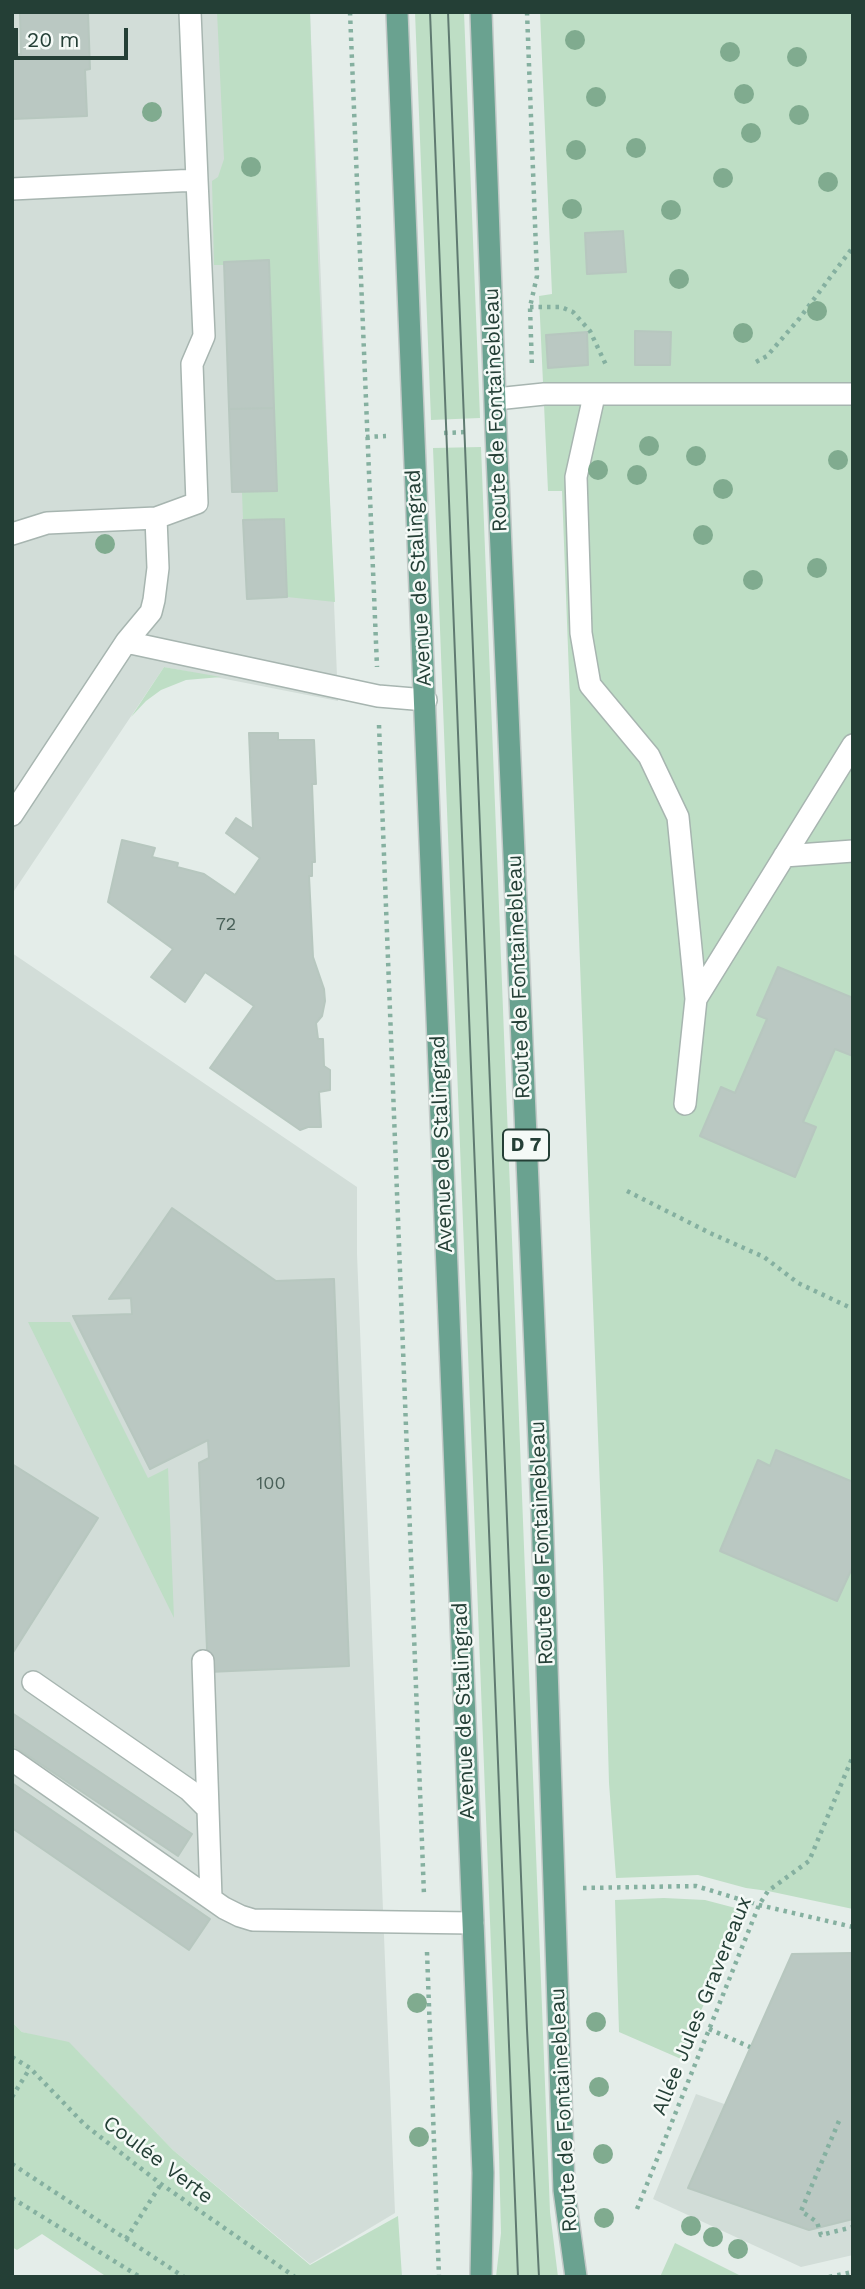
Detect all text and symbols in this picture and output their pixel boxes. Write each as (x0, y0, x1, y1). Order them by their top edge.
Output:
scale bar (18, 14, 131, 58)
text: 20 m (27, 27, 79, 52)
street label: Route de Fontainebleau (479, 287, 513, 533)
street label: Avenue de Stalingrad (401, 469, 437, 687)
street label: Route de Fontainebleau (502, 854, 536, 1100)
house number: 72 (216, 914, 236, 936)
street label: Avenue de Stalingrad (426, 1035, 458, 1253)
road number: D 7 (503, 1130, 549, 1161)
street label: Route de Fontainebleau (525, 1420, 559, 1666)
house number: 100 (256, 1473, 286, 1495)
street label: Avenue de Stalingrad (448, 1602, 480, 1820)
street label: Allée Jules Gravereaux (646, 1893, 758, 2119)
street label: Route de Fontainebleau (545, 1987, 583, 2233)
street label: Coulée Verte (98, 2110, 218, 2210)

